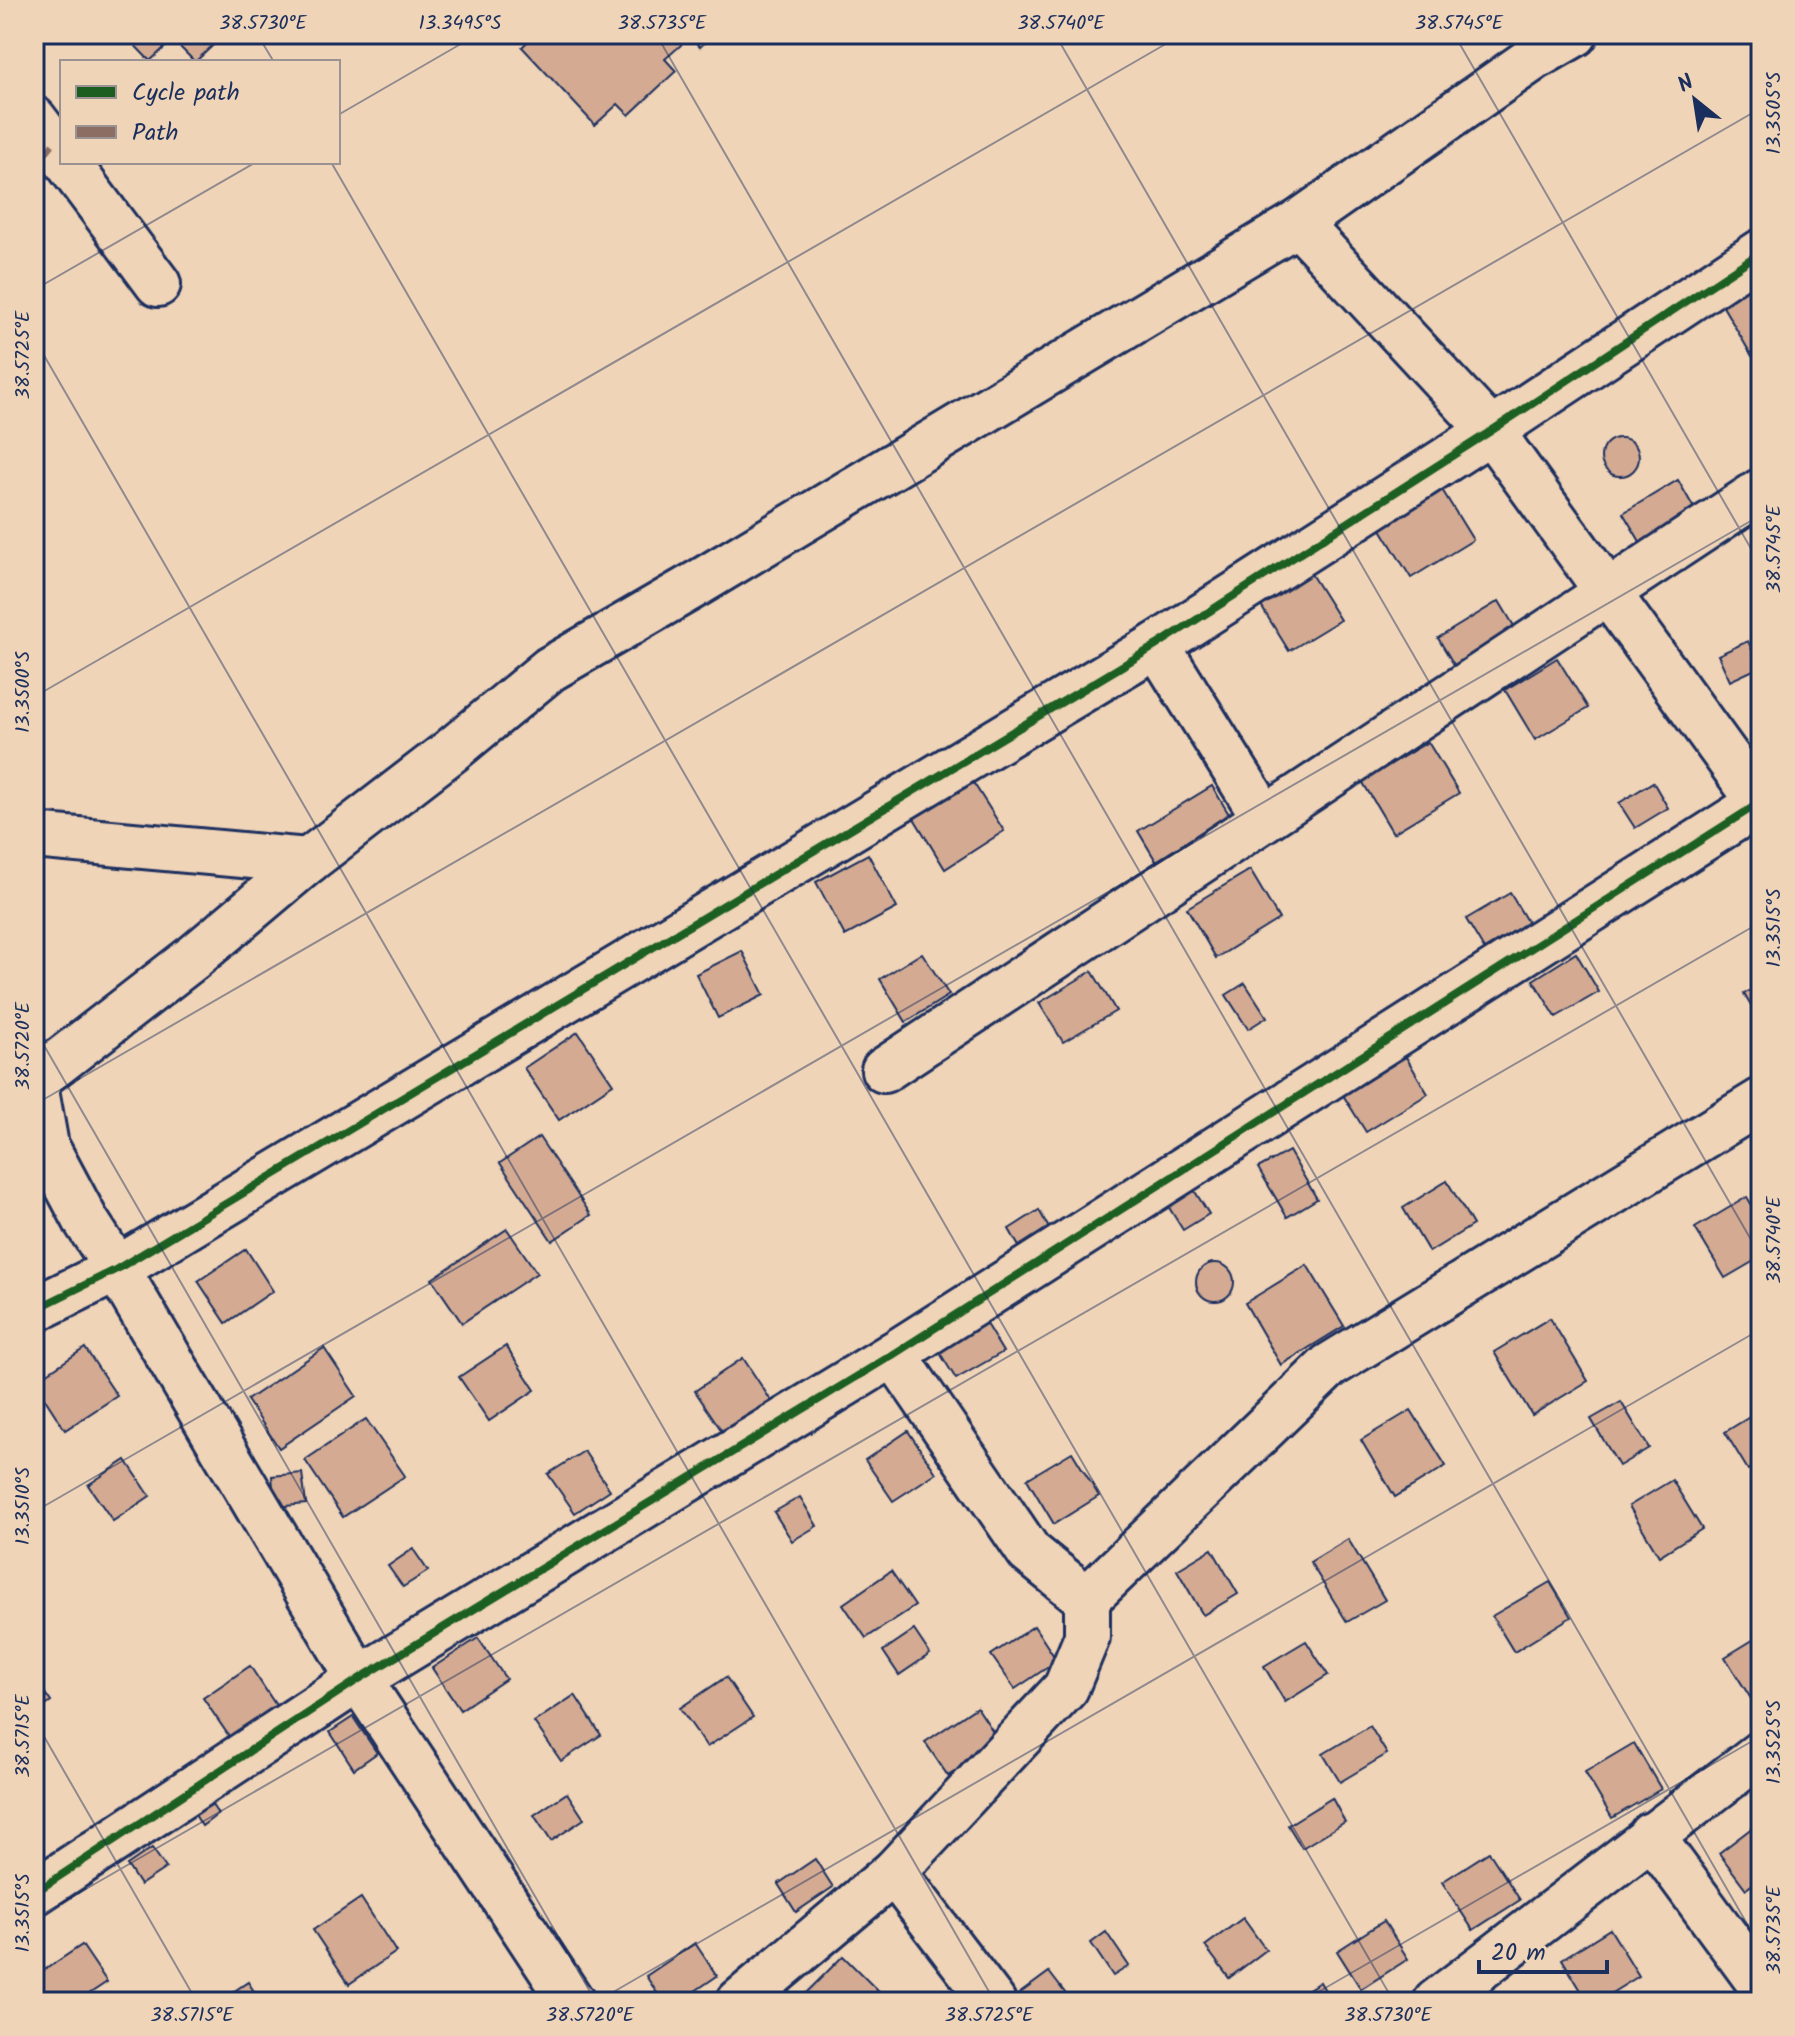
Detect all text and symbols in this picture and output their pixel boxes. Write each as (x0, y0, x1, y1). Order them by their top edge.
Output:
text: 38.5730°E (219, 8, 308, 40)
text: 13.3495°S (419, 8, 502, 40)
text: 38.5735°E (618, 8, 708, 40)
text: 38.5740°E (1017, 8, 1106, 40)
text: 38.5745°E (1415, 8, 1504, 40)
legend (60, 60, 340, 164)
north arrow (1655, 60, 1735, 140)
text: N (1671, 66, 1701, 103)
text: 13.3505°S (1759, 71, 1791, 154)
text: Cycle path (132, 74, 240, 113)
text: Path (132, 114, 178, 153)
text: 38.5725°E (8, 309, 40, 400)
text: 38.5745°E (1759, 504, 1791, 593)
text: 13.3500°S (8, 651, 40, 733)
text: 13.3515°S (1759, 888, 1791, 968)
text: 38.5720°E (8, 1001, 40, 1090)
text: 38.5740°E (1759, 1195, 1791, 1284)
text: 13.3510°S (8, 1466, 40, 1545)
text: 38.5715°E (8, 1693, 40, 1778)
text: 13.3525°S (1759, 1699, 1791, 1784)
text: 13.3515°S (8, 1873, 40, 1953)
text: 38.5735°E (1759, 1884, 1791, 1974)
scale bar (1479, 1924, 1607, 1974)
text: 20 m (1491, 1934, 1546, 1973)
text: 38.5715°E (150, 2000, 235, 2032)
text: 38.5720°E (546, 2000, 635, 2032)
text: 38.5725°E (945, 2000, 1035, 2032)
text: 38.5730°E (1344, 2000, 1433, 2032)

